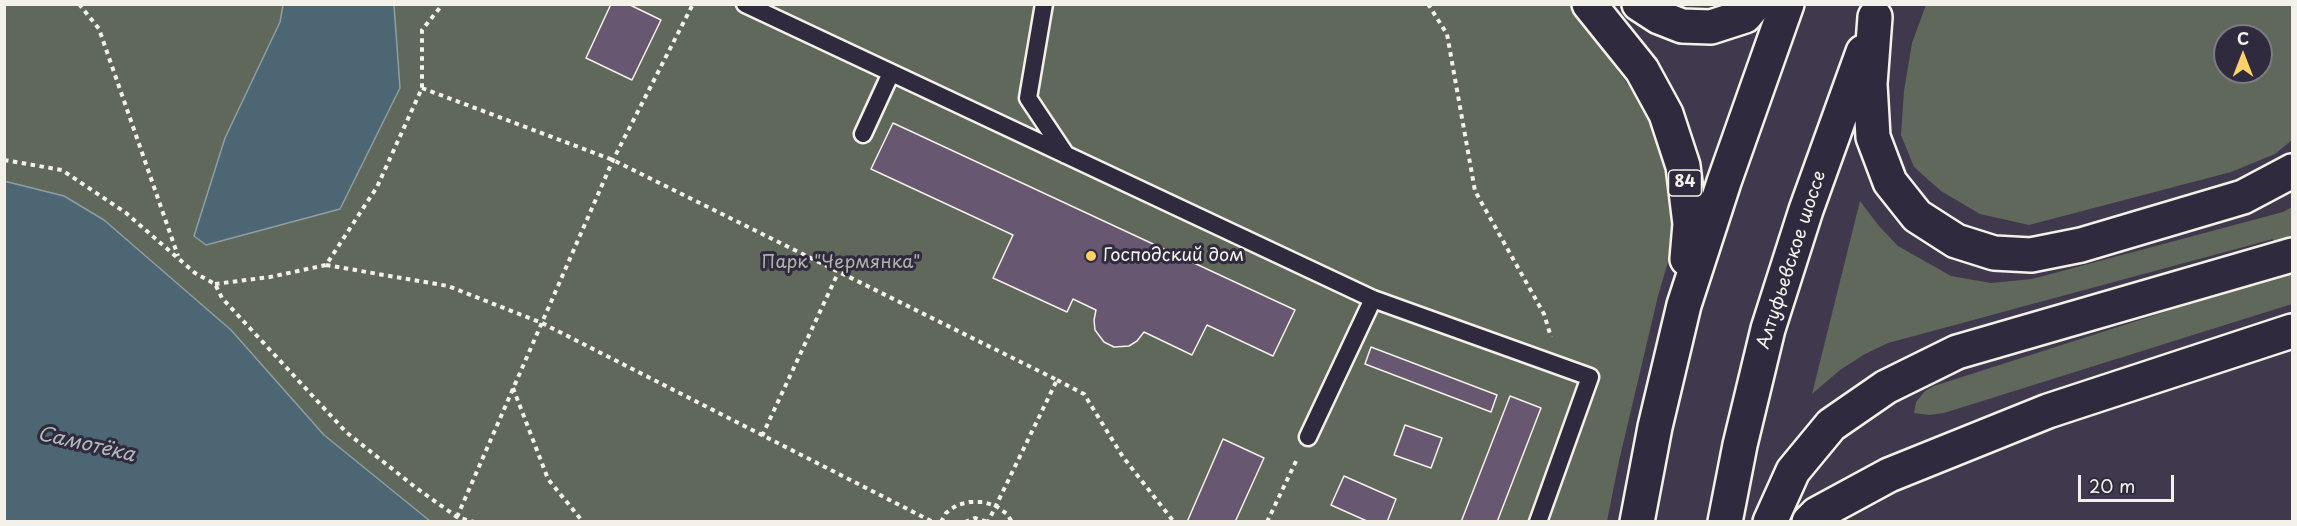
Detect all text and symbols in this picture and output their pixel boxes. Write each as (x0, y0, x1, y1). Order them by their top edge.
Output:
north arrow (2213, 24, 2273, 84)
text: С (2237, 26, 2249, 50)
street label: Алтуфьевское шоссе (1753, 168, 1831, 352)
road number: 84 (1668, 170, 1702, 196)
place label: Господский дом (1103, 245, 1244, 267)
marker: Господский дом (1084, 249, 1098, 263)
park label: Парк "Чермянка" (762, 252, 920, 274)
water label: Самотёка (35, 422, 137, 468)
scale bar (2081, 463, 2177, 501)
text: 20 m (2089, 472, 2135, 499)

